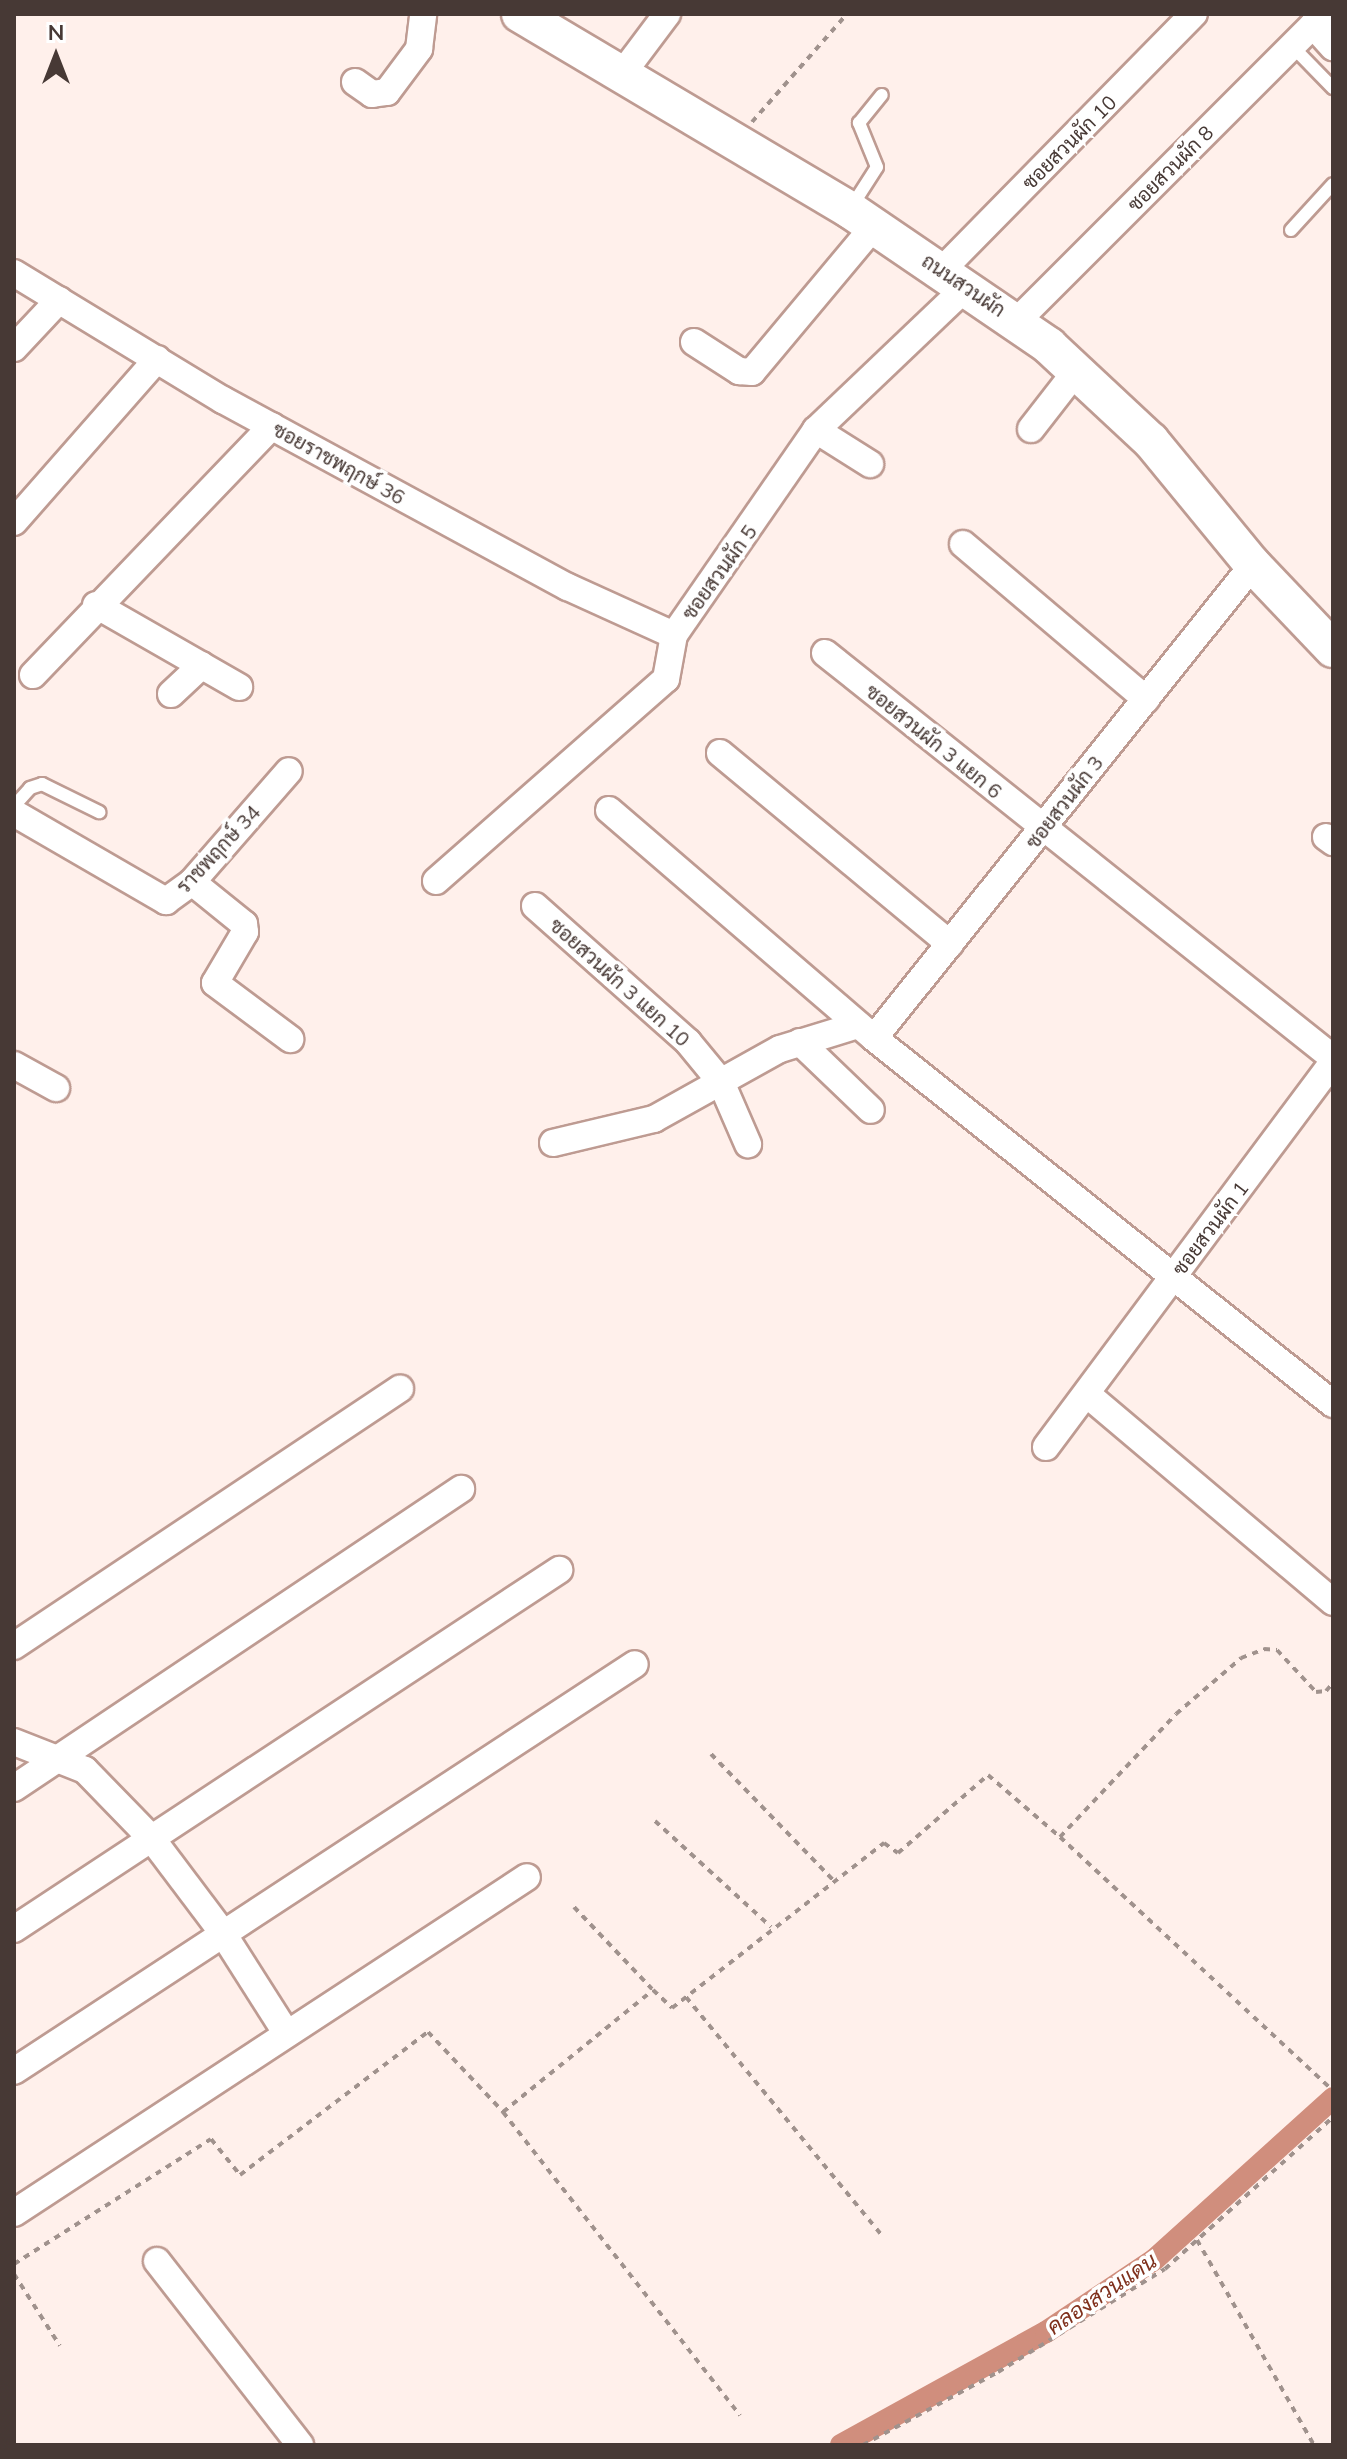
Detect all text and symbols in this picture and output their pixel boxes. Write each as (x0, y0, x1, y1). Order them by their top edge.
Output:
north arrow (16, 16, 96, 96)
text: N (48, 18, 64, 46)
street label: ซอยสวนผัก 10 (1017, 90, 1121, 194)
street label: ซอยสวนผัก 8 (1122, 120, 1218, 216)
street label: ถนนสวนผัก (918, 248, 1010, 322)
street label: ซอยราชพฤกษ์ 36 (269, 417, 409, 509)
street label: ซอยสวนผัก 5 (677, 520, 761, 624)
street label: ซอยสวนผัก 3 แยก 6 (861, 679, 1007, 803)
street label: ซอยสวนผัก 3 (1020, 751, 1108, 853)
street label: ราชพฤกษ์ 34 (171, 800, 265, 898)
street label: ซอยสวนผัก 3 แยก 10 (545, 913, 695, 1051)
street label: ซอยสวนผัก 1 (1167, 1176, 1253, 1280)
water label: คลองสวนแดน (1042, 2248, 1162, 2340)

